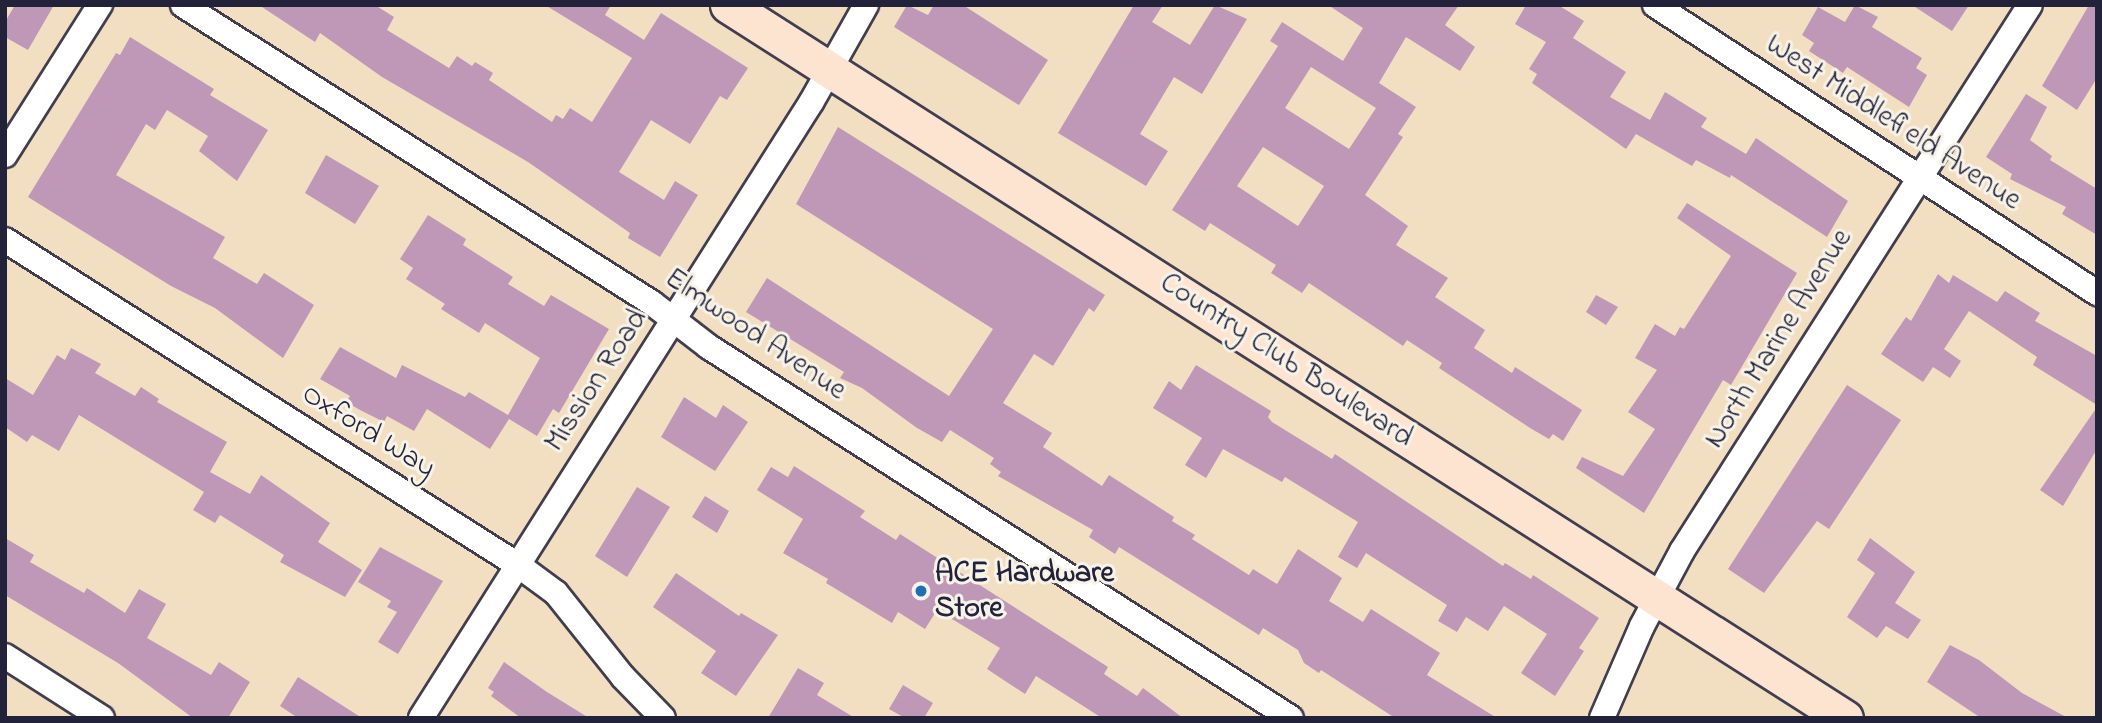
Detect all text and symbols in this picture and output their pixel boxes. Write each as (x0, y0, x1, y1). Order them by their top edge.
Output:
street label: West Middlefield Avenue (1759, 27, 2027, 219)
street label: North Marine Avenue (1697, 223, 1861, 455)
street label: Elmwood Avenue (657, 261, 853, 409)
street label: Country Club Boulevard (1153, 266, 1419, 456)
street label: Mission Road (538, 303, 656, 459)
street label: Oxford Way (295, 377, 441, 487)
place label: ACE Hardware Store (935, 556, 1114, 626)
marker: ACE Hardware Store (913, 583, 929, 599)

